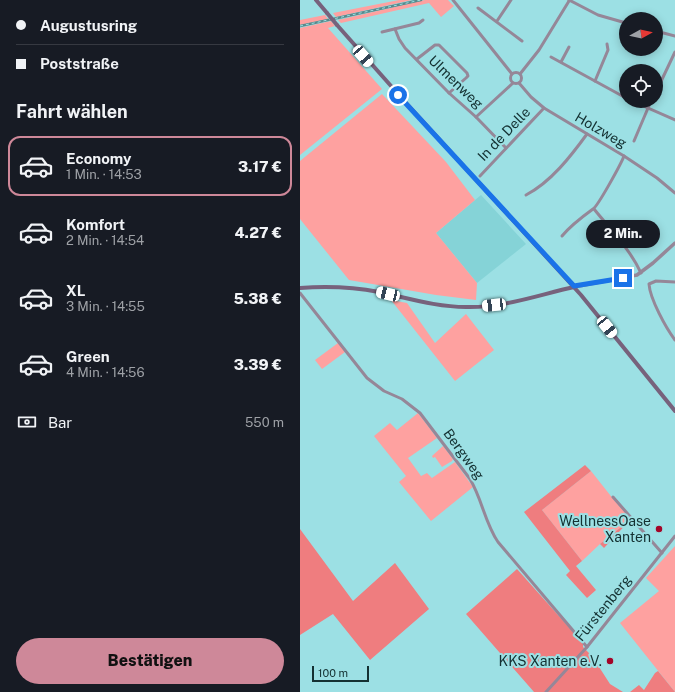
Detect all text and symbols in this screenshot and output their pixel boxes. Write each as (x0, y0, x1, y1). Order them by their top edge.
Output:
north arrow (619, 12, 663, 56)
map controls (619, 12, 663, 108)
text: Augustusring (40, 17, 137, 34)
car (351, 43, 375, 69)
street label: Ulmenweg (426, 52, 487, 112)
text: Poststraße (40, 55, 119, 72)
button: locate (619, 64, 663, 108)
route start (389, 86, 407, 104)
text: Fahrt wählen (16, 101, 128, 122)
street label: In de Delle (475, 104, 534, 164)
street label: Holzweg (572, 109, 630, 151)
icon: car (18, 148, 54, 184)
text: Economy (66, 150, 131, 167)
text: 3.17 € (238, 158, 282, 175)
text: 1 Min. · 14:53 (66, 167, 142, 182)
icon: car (18, 214, 54, 250)
text: Komfort (66, 216, 125, 233)
callout: 2 Min. (586, 220, 660, 248)
text: 4.27 € (235, 224, 282, 241)
text: 2 Min. (604, 226, 642, 241)
text: 2 Min. · 14:54 (66, 233, 144, 248)
route end (614, 269, 632, 287)
icon: car (18, 280, 54, 316)
text: XL (66, 282, 85, 299)
car (375, 285, 401, 303)
text: 5.38 € (233, 290, 282, 307)
car (481, 298, 507, 312)
text: 3 Min. · 14:55 (66, 299, 145, 314)
car (595, 314, 619, 340)
icon: car (18, 346, 54, 382)
text: Green (66, 348, 110, 365)
text: 3.39 € (234, 356, 282, 373)
text: 4 Min. · 14:56 (66, 365, 145, 380)
icon: cash (16, 411, 38, 433)
text: Bar (48, 414, 72, 431)
text: 550 m (245, 415, 284, 430)
street label: Bergweg (440, 426, 488, 483)
place label: WellnessOase Xanten (559, 513, 651, 545)
marker: WellnessOase Xanten (654, 524, 664, 534)
street label: Fürstenberg (572, 572, 635, 644)
button: Bestätigen (16, 638, 284, 684)
place label: KKS Xanten e.V. (499, 653, 602, 669)
marker: KKS Xanten e.V. (605, 656, 615, 666)
scale bar (312, 664, 369, 683)
text: 100 m (318, 667, 348, 679)

